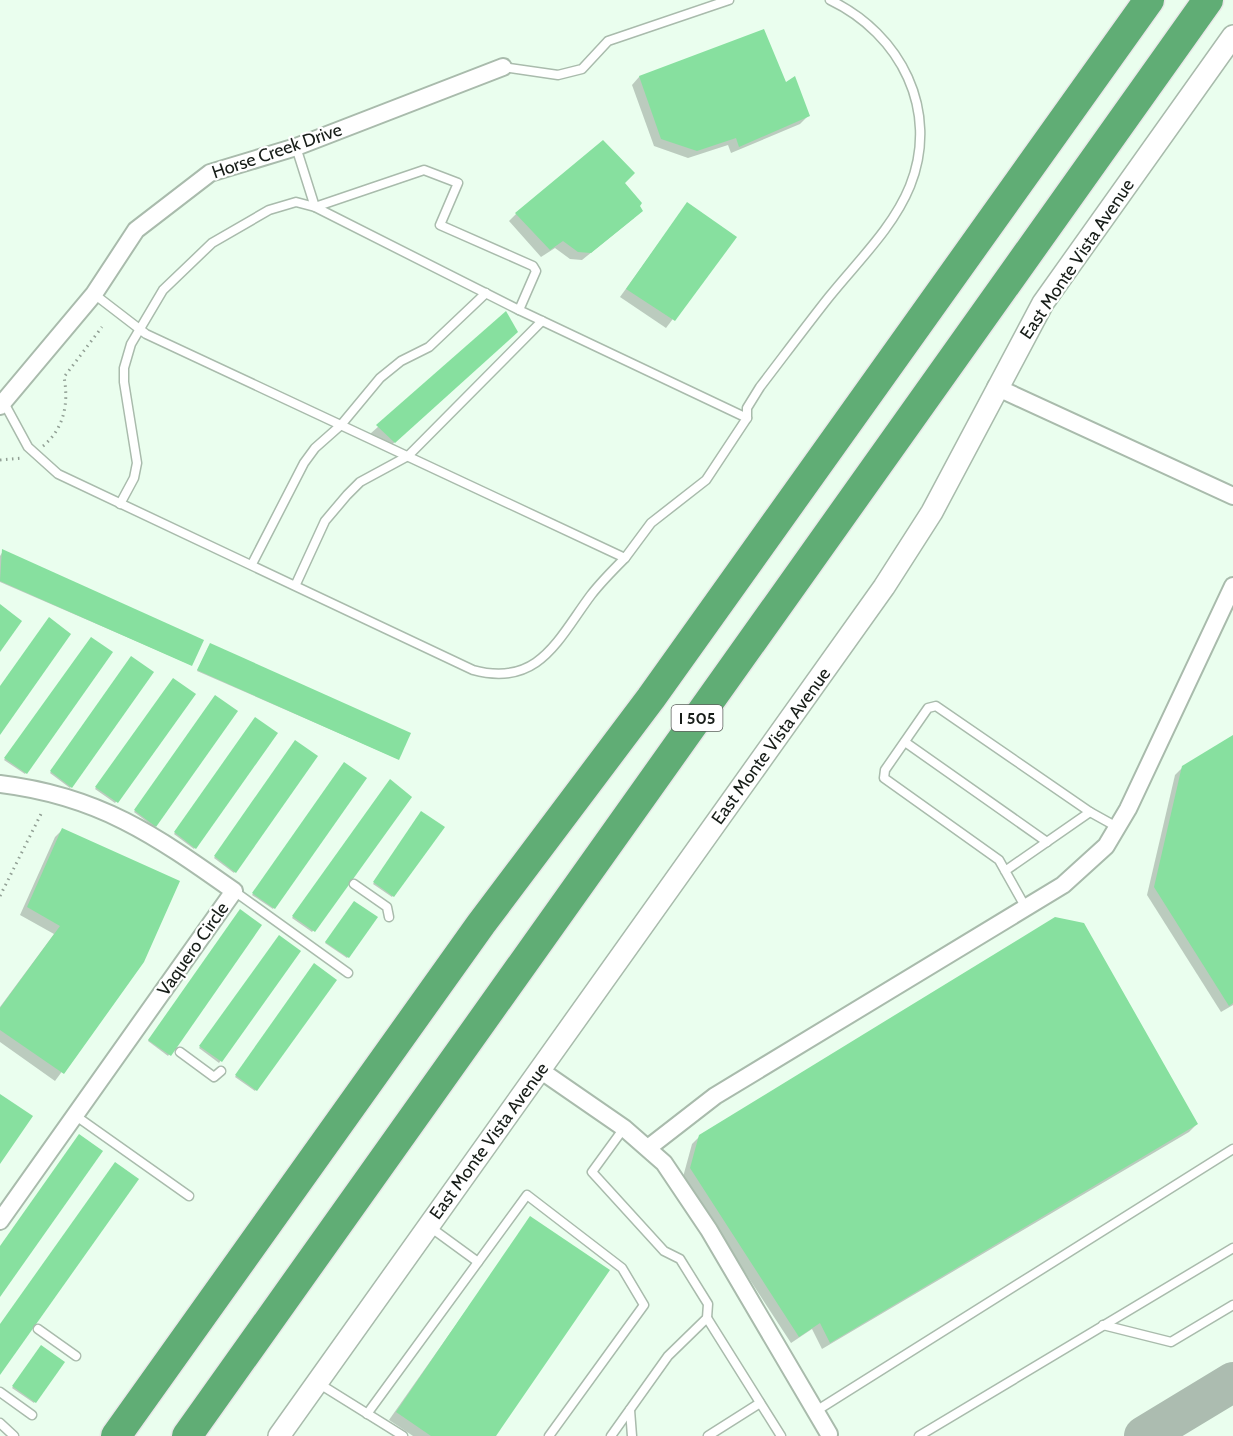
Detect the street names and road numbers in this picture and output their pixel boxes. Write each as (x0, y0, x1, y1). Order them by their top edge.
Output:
street label: Horse Creek Drive (209, 118, 345, 184)
street label: East Monte Vista Avenue (1015, 175, 1139, 343)
street label: East Monte Vista Avenue (707, 663, 835, 829)
road number: I 505 (672, 705, 722, 731)
street label: Vaquero Circle (153, 898, 233, 1000)
street label: East Monte Vista Avenue (425, 1058, 553, 1224)

